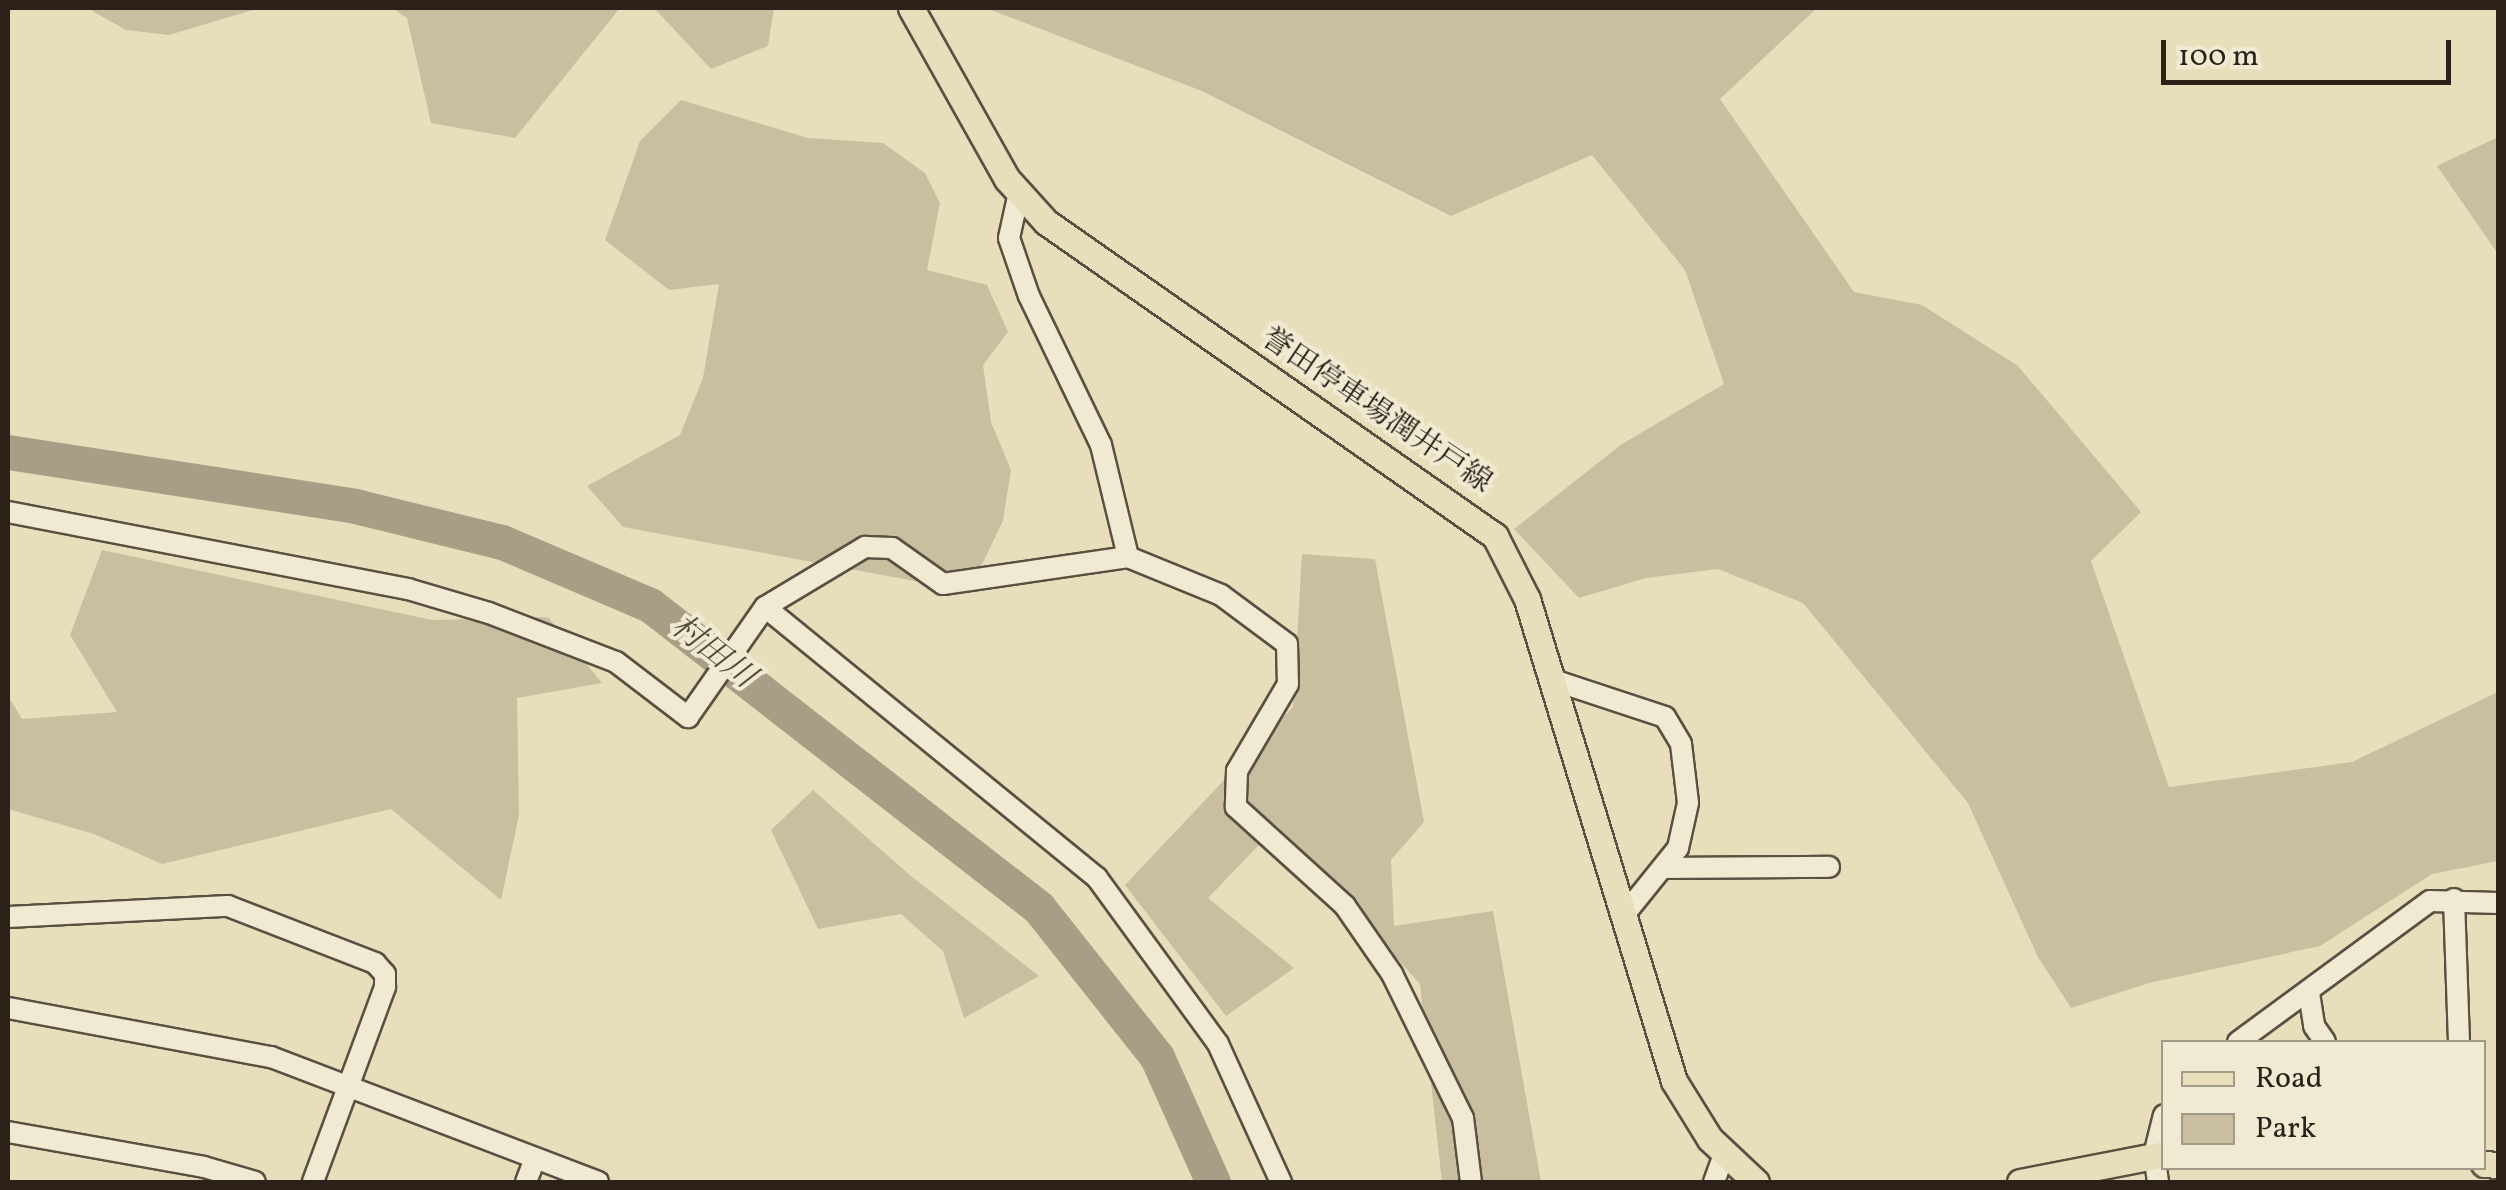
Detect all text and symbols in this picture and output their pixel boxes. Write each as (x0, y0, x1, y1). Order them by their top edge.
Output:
scale bar (2166, 20, 2456, 82)
text: 100 m (2178, 36, 2259, 78)
street label: 誉田停車場潤井戸線 (1254, 321, 1498, 501)
water label: 村田川 (662, 608, 762, 698)
legend (2161, 1040, 2486, 1170)
text: Road (2255, 1058, 2323, 1100)
text: Park (2255, 1108, 2316, 1150)

